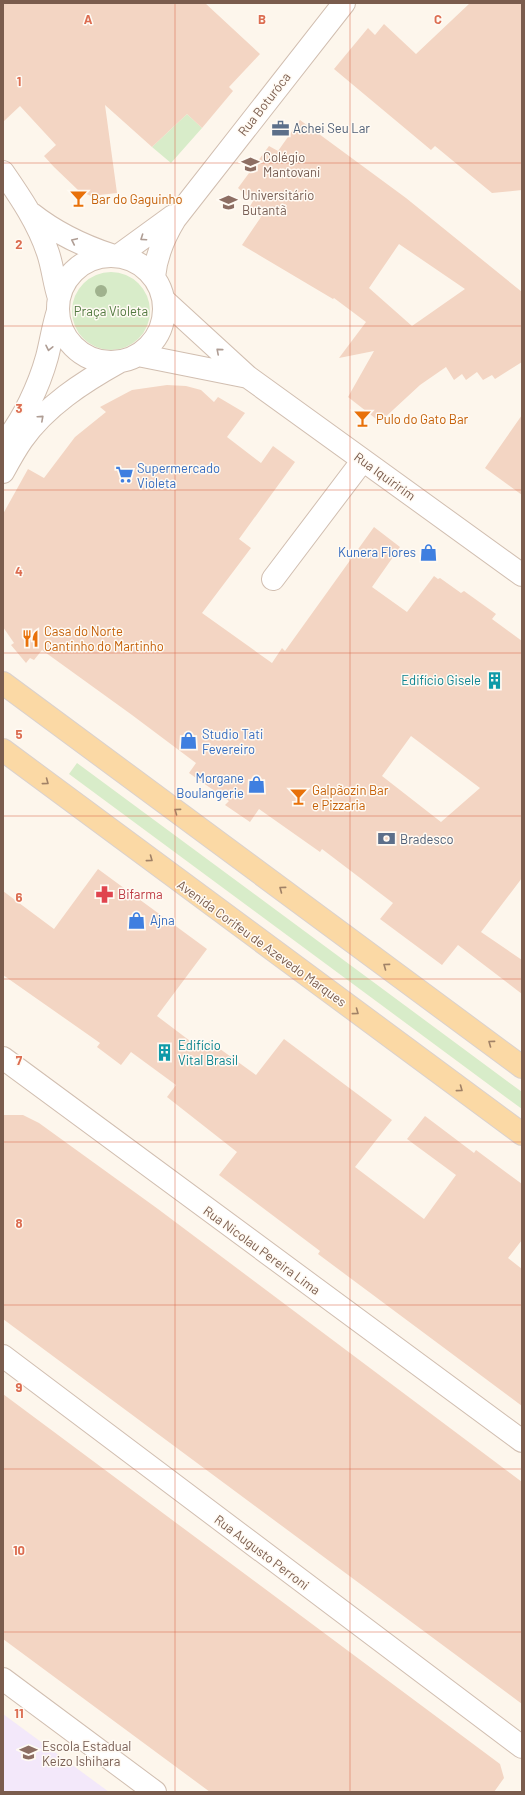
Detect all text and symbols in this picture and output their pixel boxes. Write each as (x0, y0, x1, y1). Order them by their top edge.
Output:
text: A (84, 11, 93, 27)
text: B (258, 11, 266, 27)
text: C (434, 11, 442, 27)
street label: Rua Boturóca (234, 69, 294, 139)
text: 1 (17, 73, 21, 89)
office icon: Achei Seu Lar (270, 118, 290, 138)
place label: Achei Seu Lar (293, 120, 370, 136)
place label: Colégio Mantovani (263, 149, 320, 180)
school or university icon: Colégio Mantovani (240, 154, 260, 174)
place label: Universitário Butantã (242, 187, 314, 218)
bar icon: Bar do Gaguinho (68, 189, 88, 209)
place label: Bar do Gaguinho (91, 191, 183, 207)
school or university icon: Universitário Butantã (219, 192, 239, 212)
one-way arrow (140, 234, 147, 241)
text: 2 (15, 236, 23, 252)
one-way arrow (71, 238, 79, 246)
park label: Praça Violeta (74, 303, 148, 319)
one-way arrow (46, 345, 54, 351)
one-way arrow (216, 349, 223, 356)
text: 3 (15, 400, 23, 416)
bar icon: Pulo do Gato Bar (353, 409, 373, 429)
place label: Pulo do Gato Bar (376, 411, 469, 427)
one-way arrow (37, 415, 44, 422)
street label: Rua Iquiririm (351, 448, 419, 504)
place label: Supermercado Violeta (137, 460, 220, 491)
supermarket icon: Supermercado Violeta (114, 465, 134, 485)
shop icon: Kunera Flores (419, 542, 439, 562)
place label: Kunera Flores (338, 544, 416, 560)
text: 4 (15, 563, 23, 579)
place label: Casa do Norte Cantinho do Martinho (44, 623, 164, 654)
restaurant icon: Casa do Norte Cantinho do Martinho (21, 628, 41, 648)
building icon: Edifício Gisele (484, 670, 504, 690)
place label: Edifício Gisele (401, 672, 481, 688)
text: 5 (15, 726, 23, 742)
place label: Studio Tati Fevereiro (202, 726, 263, 757)
shop icon: Studio Tati Fevereiro (179, 731, 199, 751)
place label: Morgane Boulangerie (176, 770, 244, 801)
shop icon: Morgane Boulangerie (247, 775, 267, 795)
one-way arrow (41, 777, 48, 784)
place label: Galpãozin Bar e Pizzaria (312, 782, 389, 813)
bar icon: Galpãozin Bar e Pizzaria (289, 787, 309, 807)
one-way arrow (175, 809, 182, 816)
bank icon: Bradesco (377, 829, 397, 849)
place label: Bradesco (400, 831, 453, 847)
one-way arrow (146, 855, 153, 862)
street label: Avenida Corifeu de Azevedo Marques (174, 876, 350, 1010)
pharmacy icon: Bifarma (95, 884, 115, 904)
place label: Bifarma (118, 886, 163, 902)
one-way arrow (279, 887, 286, 894)
text: 6 (16, 889, 23, 905)
shop icon: Ajna (127, 910, 147, 930)
place label: Ajna (150, 912, 175, 928)
one-way arrow (384, 964, 391, 971)
one-way arrow (351, 1007, 358, 1014)
place label: Edifício Vital Brasil (178, 1037, 238, 1068)
one-way arrow (488, 1041, 495, 1048)
building icon: Edifício Vital Brasil (155, 1042, 175, 1062)
text: 7 (16, 1052, 23, 1068)
one-way arrow (456, 1084, 463, 1091)
street label: Rua Nicolau Pereira Lima (200, 1202, 324, 1298)
text: 8 (15, 1215, 23, 1231)
text: 9 (16, 1379, 23, 1395)
street label: Rua Augusto Perroni (211, 1511, 313, 1593)
text: 10 (13, 1542, 25, 1558)
text: 11 (14, 1705, 24, 1721)
place label: Escola Estadual Keizo Ishihara (42, 1738, 131, 1769)
school or university icon: Escola Estadual Keizo Ishihara (19, 1743, 39, 1763)

